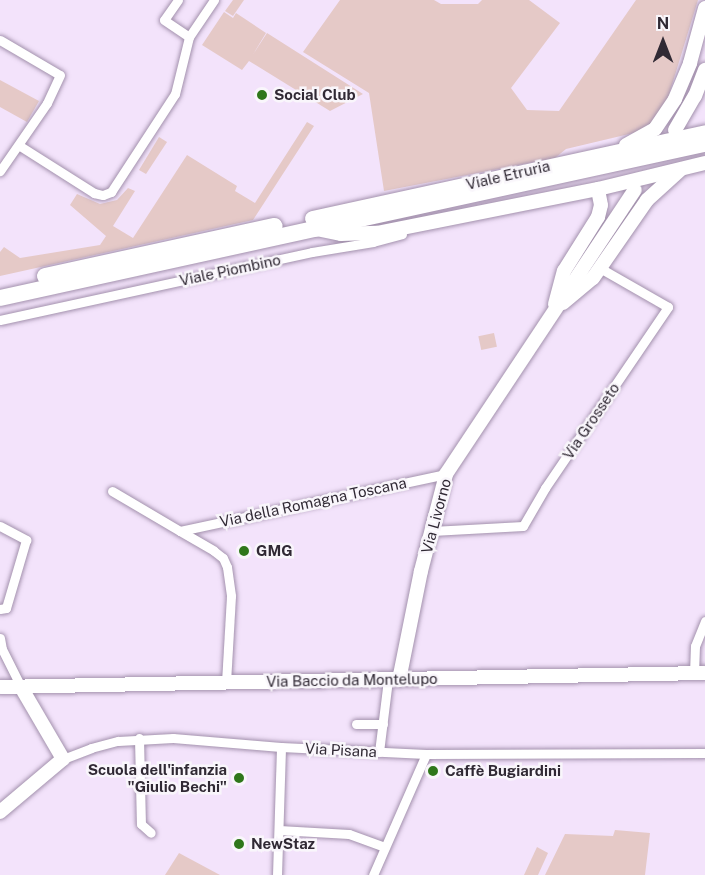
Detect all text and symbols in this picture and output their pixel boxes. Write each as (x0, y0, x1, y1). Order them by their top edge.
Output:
north arrow (633, 12, 693, 72)
text: N (657, 14, 669, 33)
place label: Social Club (274, 86, 356, 104)
marker: Social Club (255, 88, 269, 102)
street label: Viale Etruria (464, 157, 552, 193)
street label: Viale Piombino (178, 250, 282, 290)
street label: Via Grosseto (559, 379, 623, 463)
street label: Via della Romagna Toscana (218, 473, 408, 531)
street label: Via Livorno (417, 476, 455, 556)
place label: GMG (256, 542, 293, 560)
marker: GMG (237, 544, 251, 558)
street label: Via Baccio da Montelupo (266, 670, 438, 690)
street label: Via Pisana (305, 739, 377, 761)
place label: Scuola dell'infanzia "Giulio Bechi" (88, 760, 227, 795)
place label: Caffè Bugiardini (445, 762, 561, 780)
marker: Caffè Bugiardini (426, 764, 440, 778)
marker: Scuola dell'infanzia "Giulio Bechi" (232, 771, 246, 785)
place label: NewStaz (251, 835, 315, 853)
marker: NewStaz (232, 837, 246, 851)

